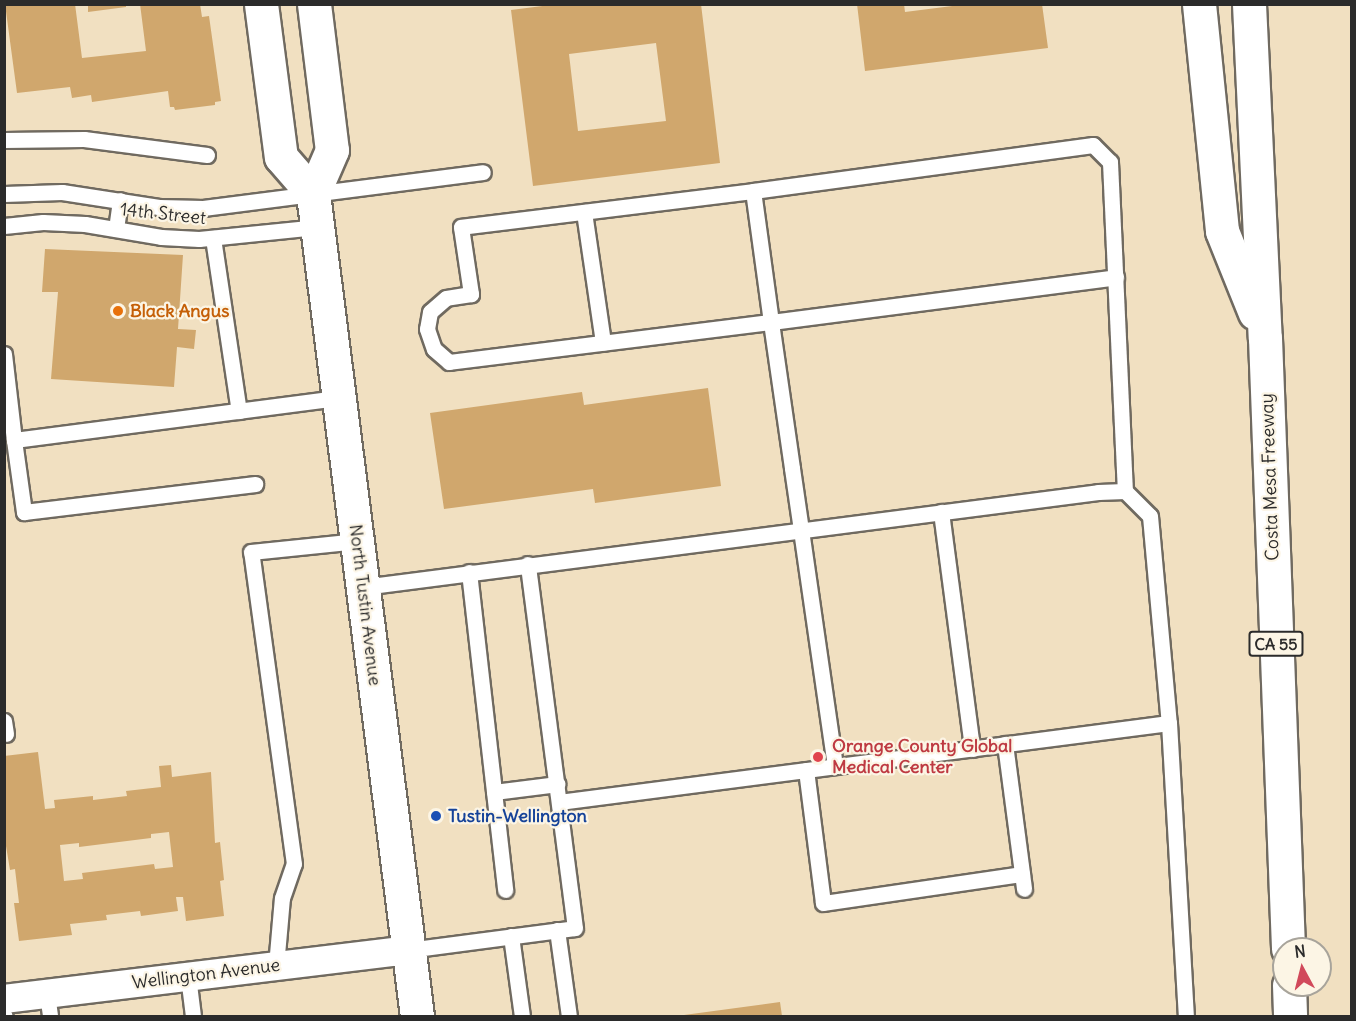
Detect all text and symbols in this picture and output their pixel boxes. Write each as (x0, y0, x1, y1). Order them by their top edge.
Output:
street label: 14th Street (119, 199, 207, 229)
place label: Black Angus (130, 300, 229, 322)
marker: Black Angus (111, 304, 125, 318)
street label: Costa Mesa Freeway (1256, 393, 1284, 561)
street label: North Tustin Avenue (344, 523, 386, 687)
road number: CA 55 (1248, 631, 1304, 657)
place label: Orange County Global Medical Center (832, 736, 1012, 778)
marker: Orange County Global Medical Center (809, 748, 827, 766)
place label: Tustin-Wellington (448, 805, 587, 827)
marker: Tustin-Wellington (429, 809, 443, 823)
north arrow (1272, 937, 1332, 997)
text: N (1293, 941, 1307, 962)
street label: Wellington Avenue (131, 954, 281, 994)

